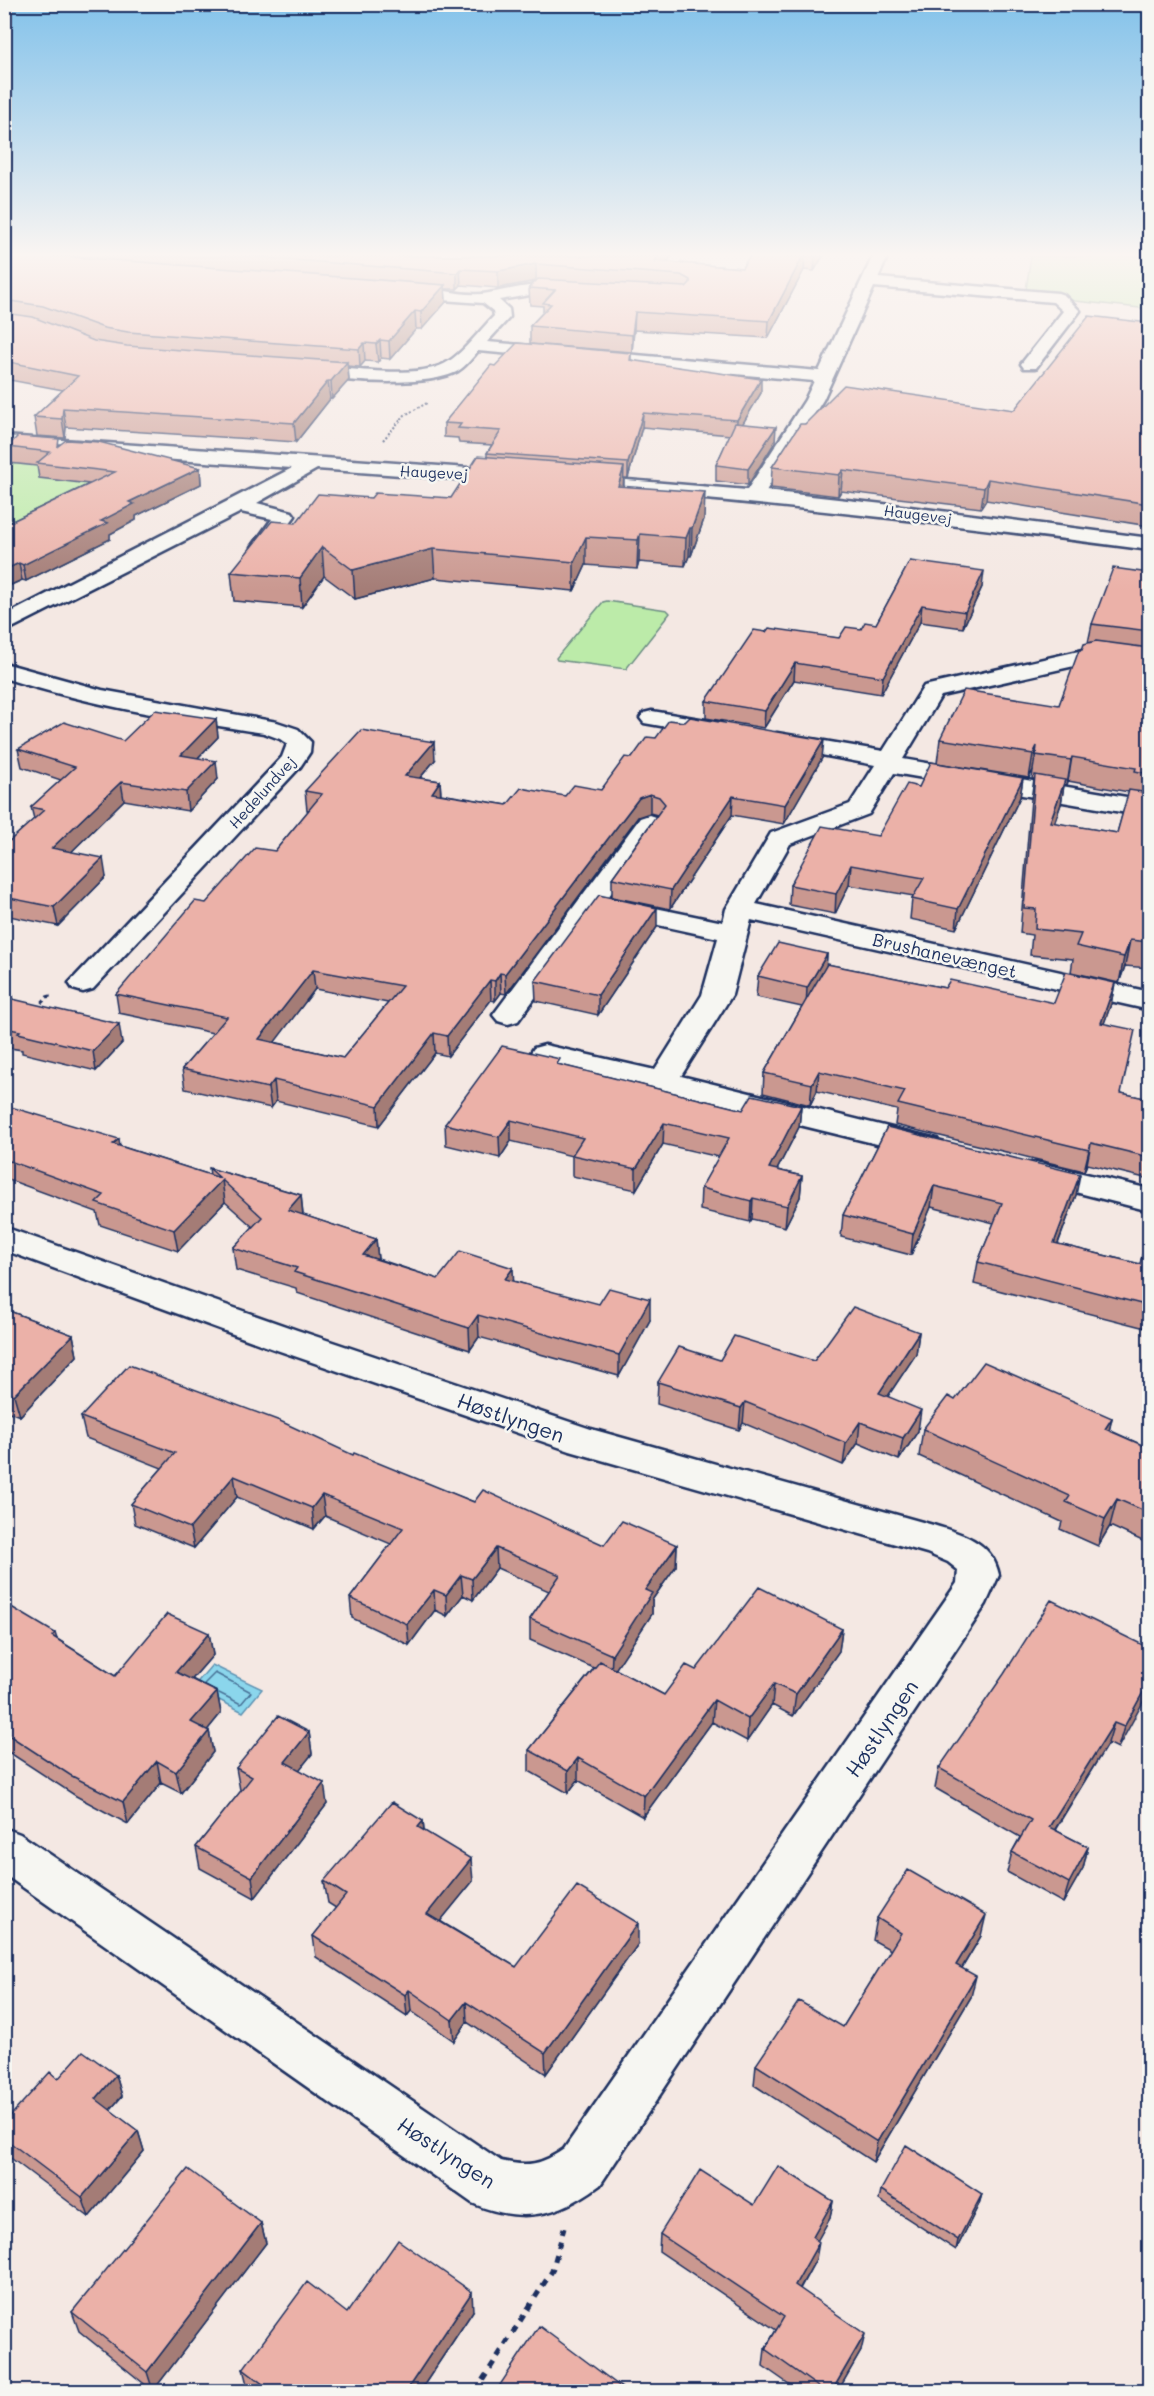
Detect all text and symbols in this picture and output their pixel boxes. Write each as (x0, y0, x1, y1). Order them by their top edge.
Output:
street label: Haugevej (399, 460, 469, 484)
street label: Haugevej (883, 500, 953, 528)
street label: Hedelundvej (224, 752, 300, 832)
street label: Brushanevænget (870, 927, 1020, 983)
street label: Høstlyngen (454, 1386, 568, 1448)
street label: Høstlyngen (839, 1674, 923, 1782)
street label: Høstlyngen (393, 2110, 501, 2194)

